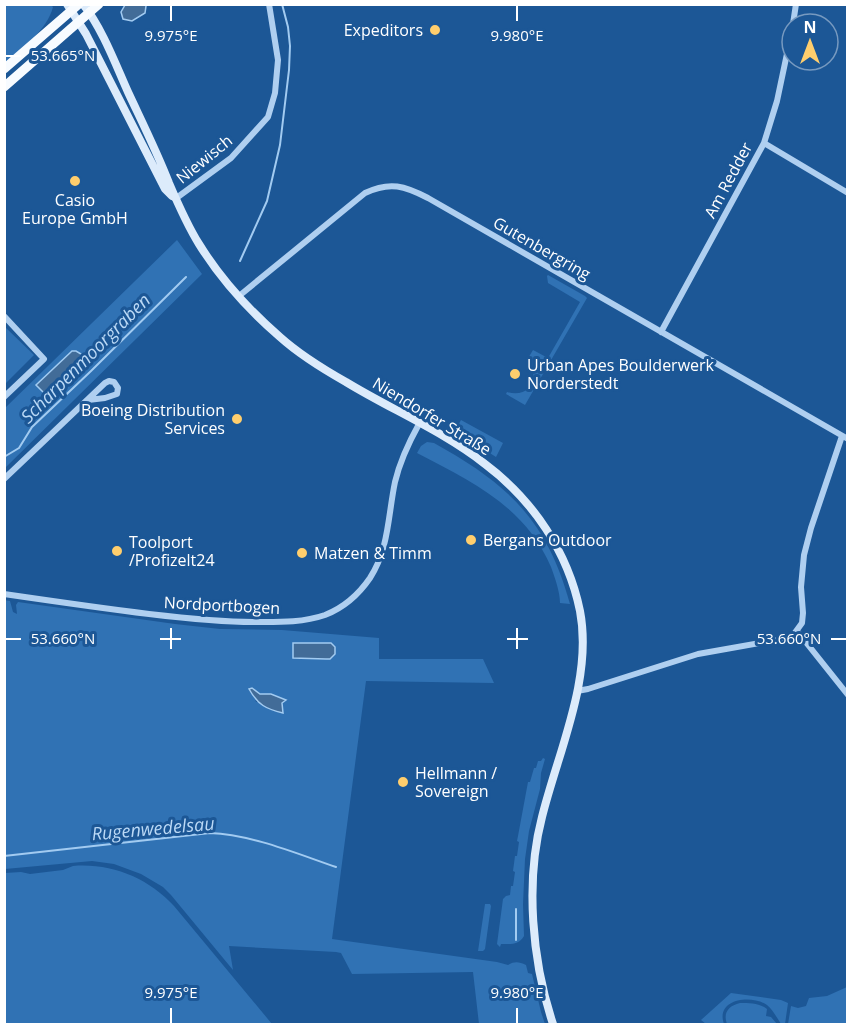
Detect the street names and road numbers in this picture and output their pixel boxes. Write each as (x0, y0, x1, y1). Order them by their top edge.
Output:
street label: Niewisch (171, 129, 237, 189)
street label: Am Redder (699, 138, 757, 222)
street label: Gutenbergring (489, 211, 595, 285)
street label: Niendorfer Straße (369, 372, 495, 460)
street label: Nordportbogen (163, 591, 281, 619)

